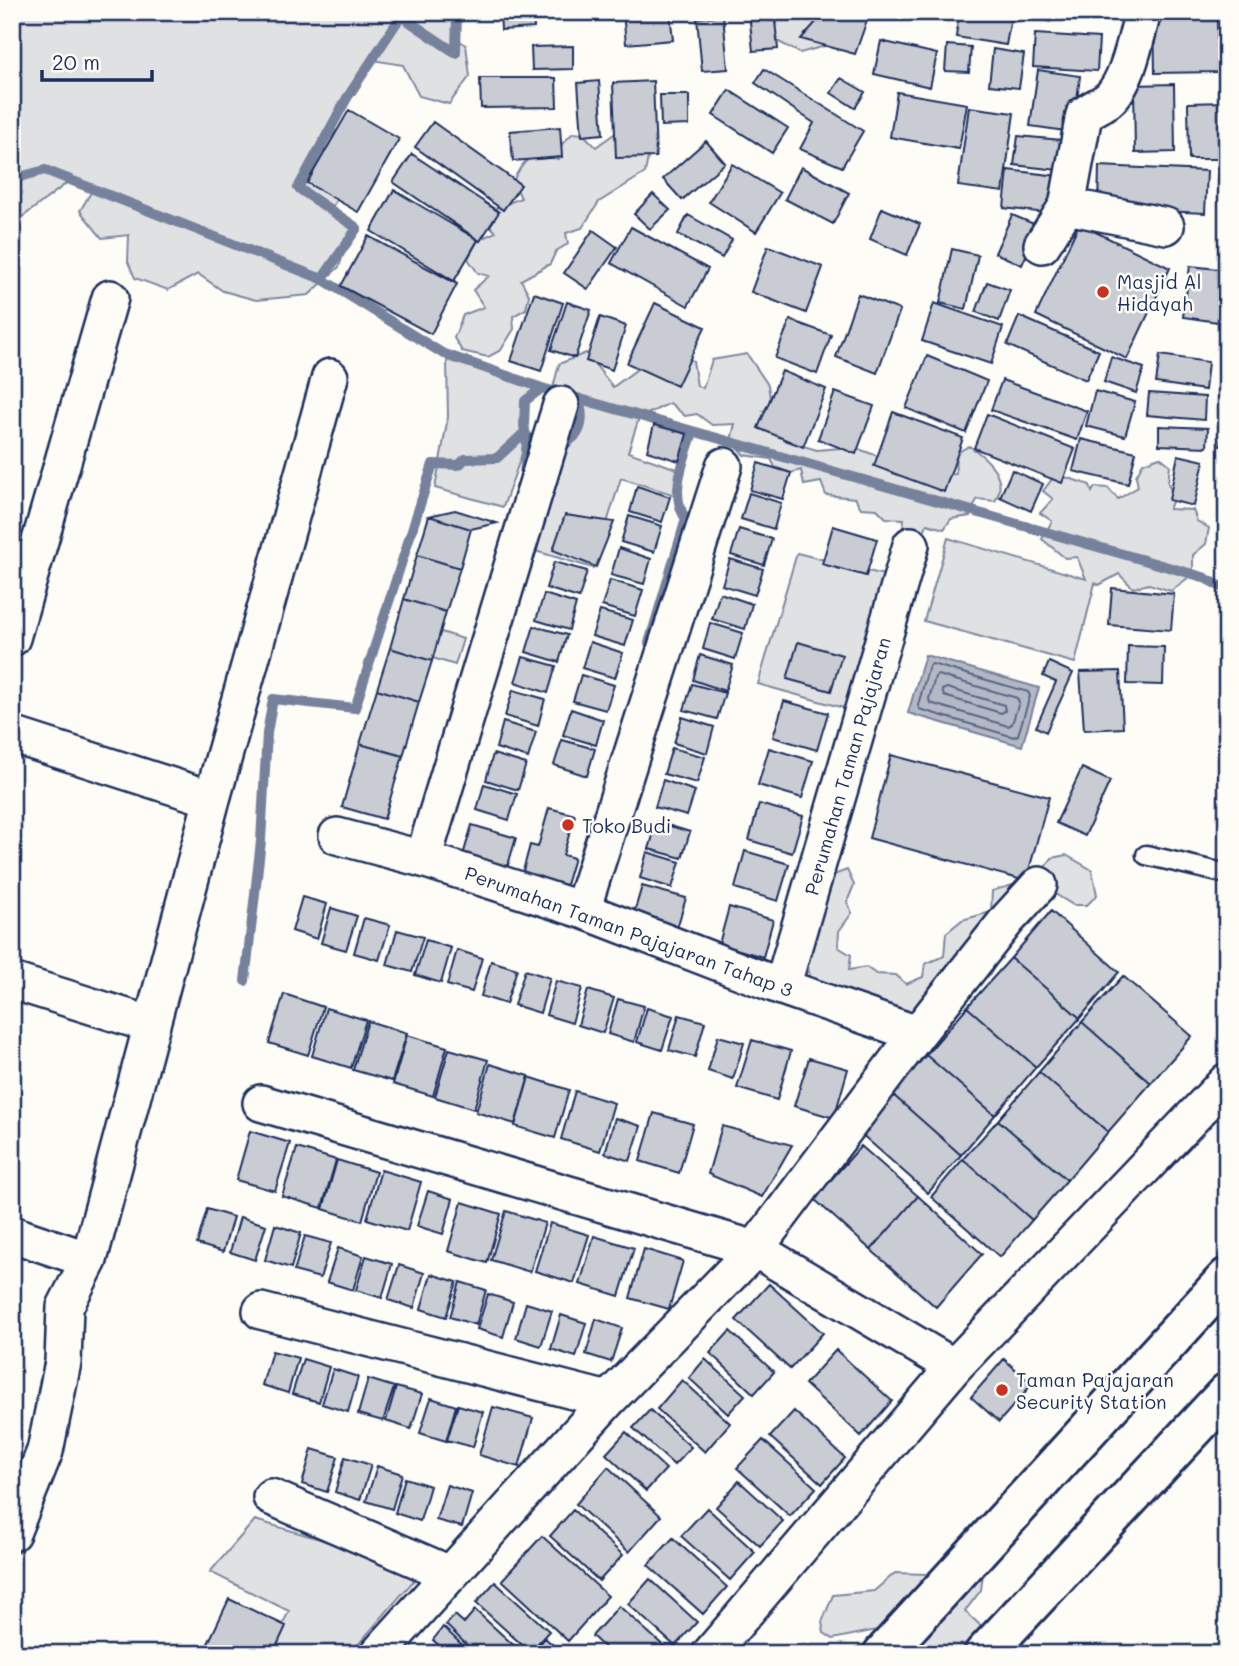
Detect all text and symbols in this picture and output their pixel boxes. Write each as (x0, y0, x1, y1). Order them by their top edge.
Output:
scale bar (42, 38, 152, 82)
text: 20 m (52, 48, 100, 75)
place label: Masjid Al Hidayah (1117, 269, 1201, 316)
marker: Masjid Al Hidayah (1095, 284, 1111, 300)
street label: Perumahan Taman Pajajaran (798, 634, 896, 898)
place label: Toko Budi (582, 813, 671, 838)
marker: Toko Budi (560, 817, 576, 833)
street label: Perumahan Taman Pajajaran Tahap 3 (462, 860, 796, 1002)
place label: Taman Pajajaran Security Station (1016, 1367, 1174, 1414)
marker: Taman Pajajaran Security Station (994, 1382, 1010, 1398)

